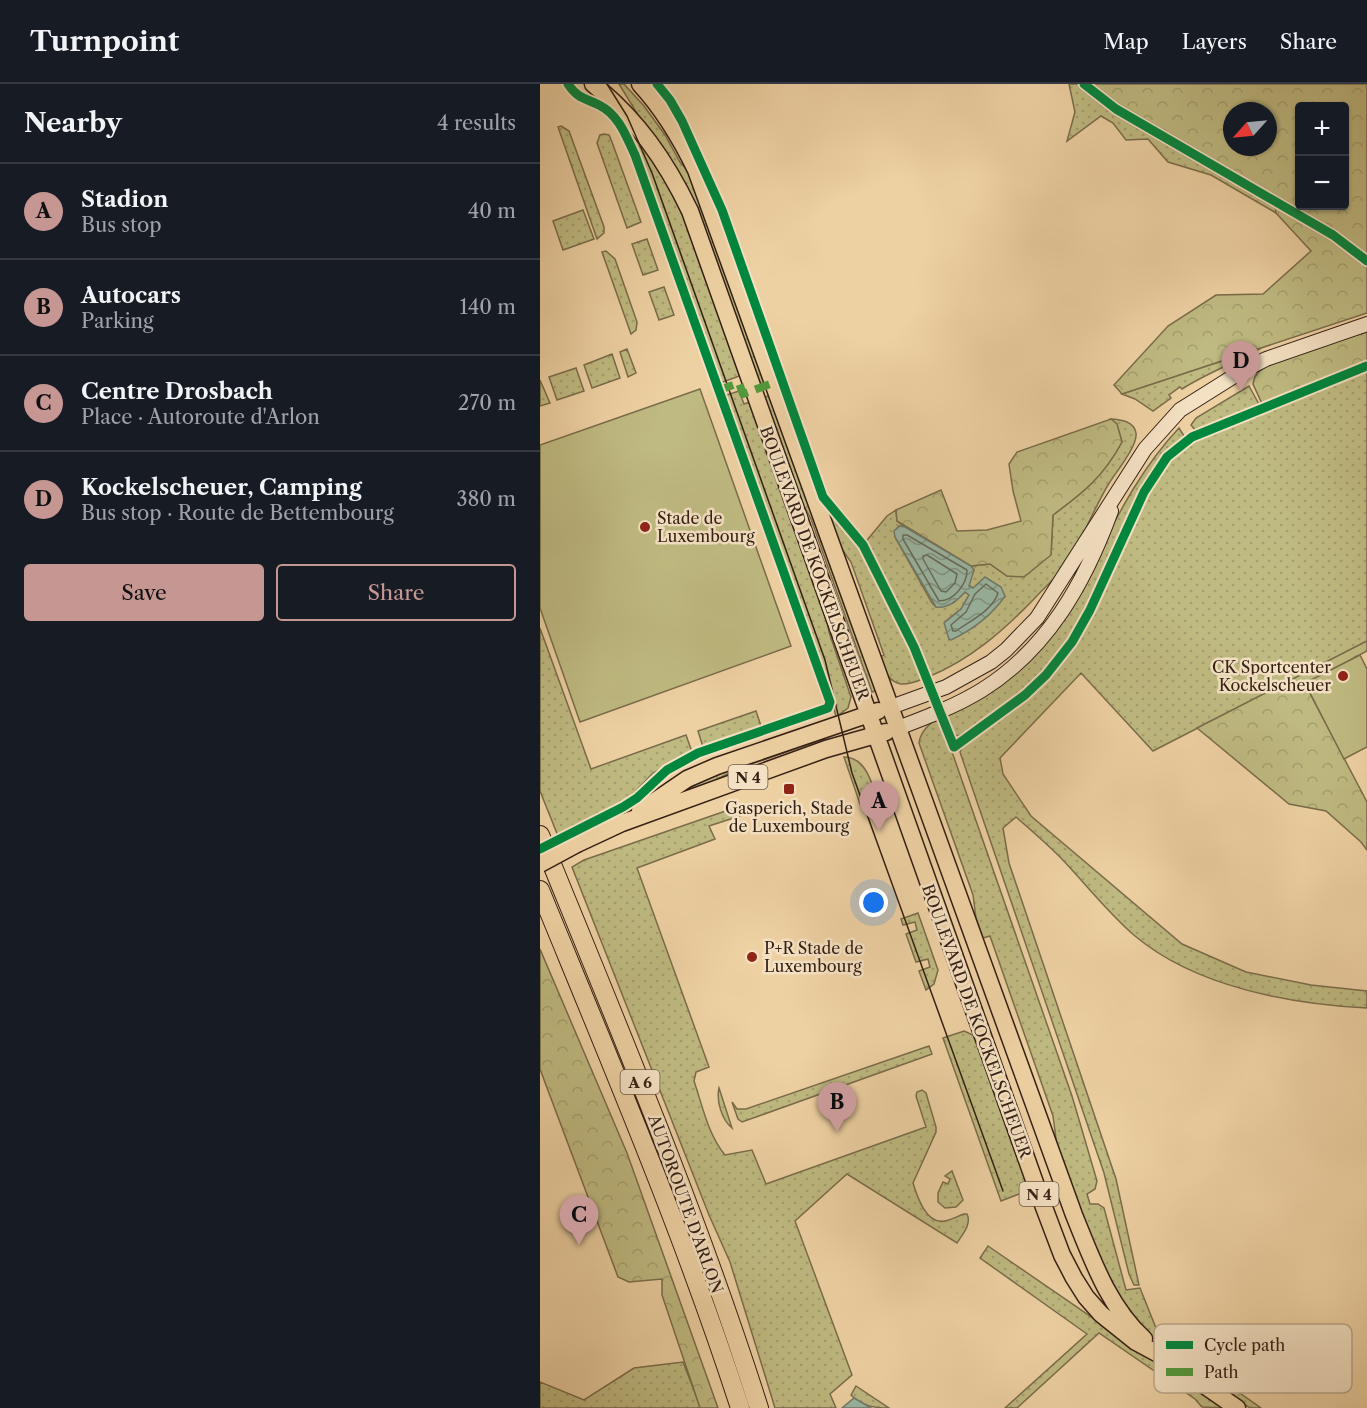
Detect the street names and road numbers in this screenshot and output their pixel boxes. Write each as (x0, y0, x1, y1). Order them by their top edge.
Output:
street label: BOULEVARD DE KOCKELSCHEUER (756, 423, 874, 704)
road number: N 4 (728, 765, 768, 789)
street label: BOULEVARD DE KOCKELSCHEUER (918, 881, 1036, 1162)
road number: A 6 (620, 1070, 660, 1094)
street label: AUTOROUTE D'ARLON (644, 1111, 728, 1296)
road number: N 4 (1020, 1182, 1058, 1206)

